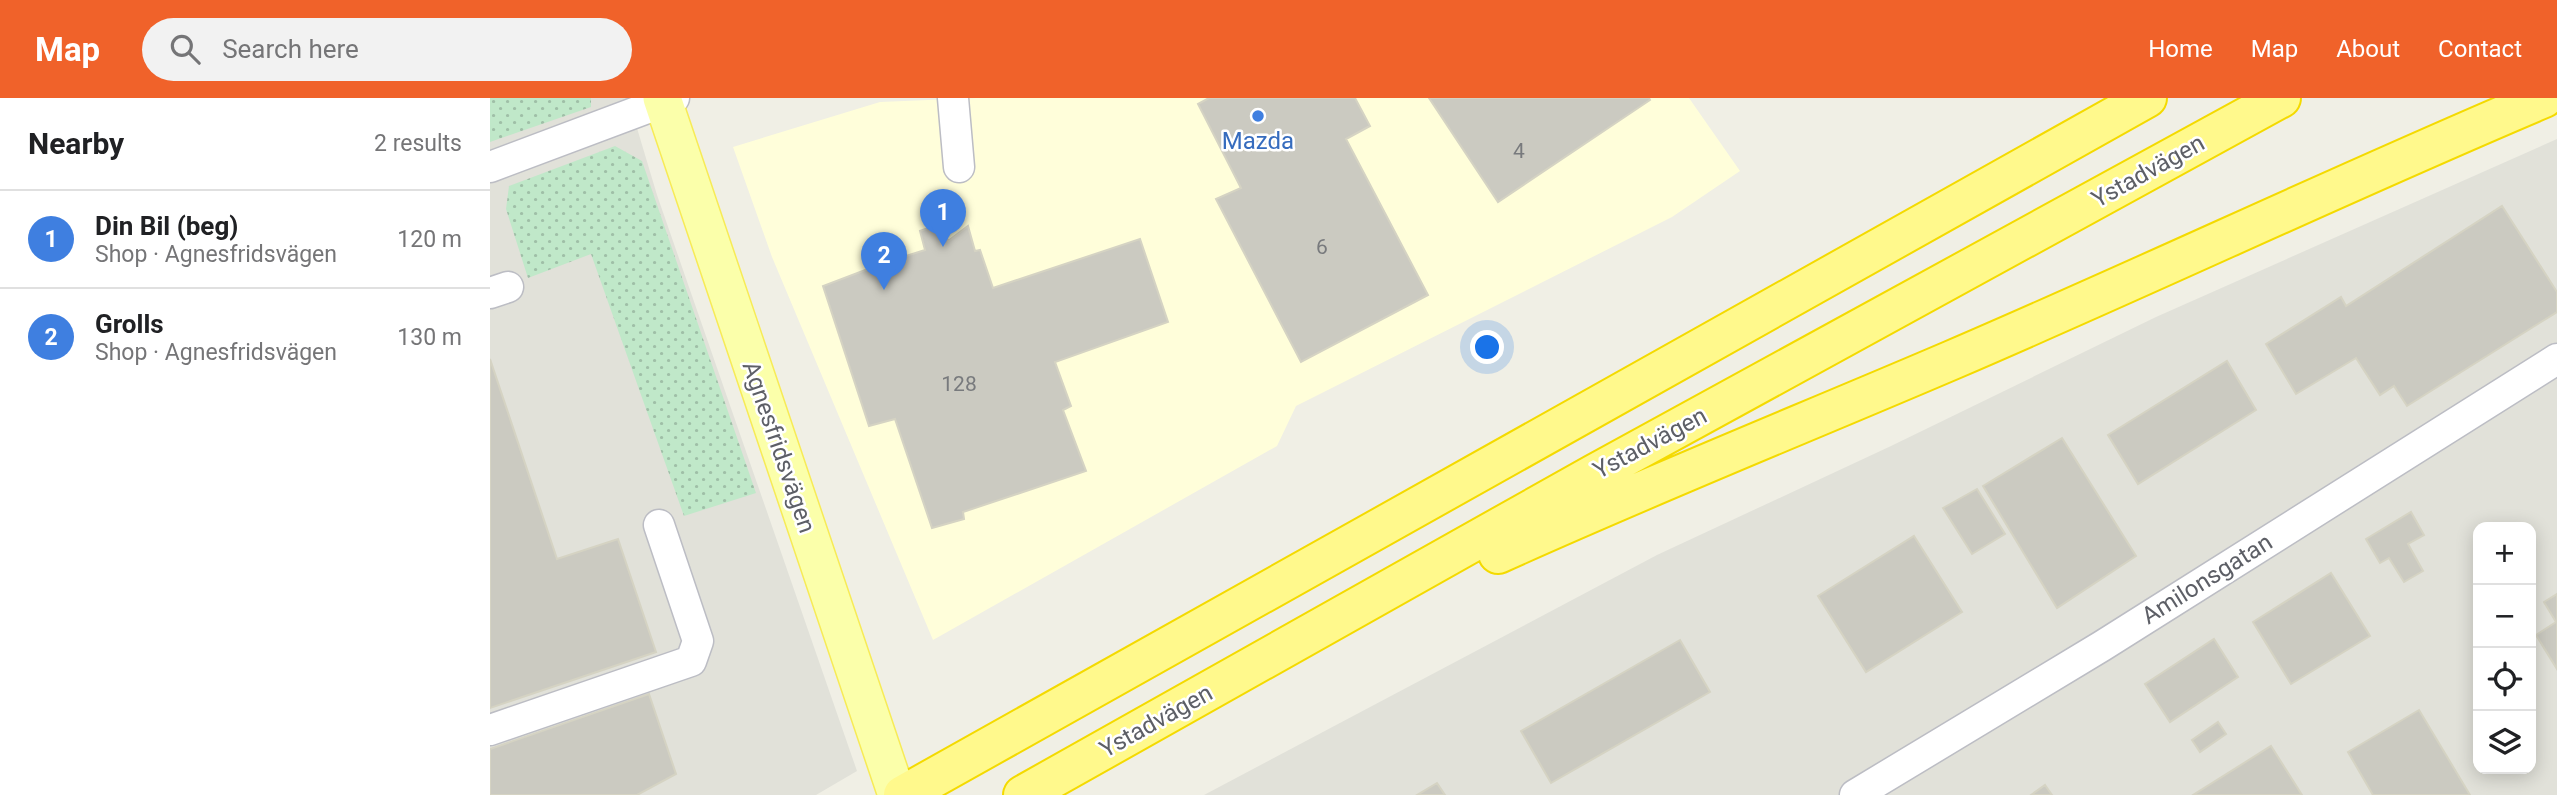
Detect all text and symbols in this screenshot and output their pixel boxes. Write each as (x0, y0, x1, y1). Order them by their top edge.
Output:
search box (142, 18, 632, 81)
text: Map (35, 30, 100, 69)
icon: search (166, 30, 204, 68)
text: Search here (222, 34, 359, 64)
text: Home (2148, 35, 2213, 63)
text: Map (2251, 35, 2298, 63)
text: About (2336, 35, 2400, 63)
text: Contact (2438, 35, 2522, 63)
marker: Mazda (1250, 108, 1266, 124)
text: Nearby (28, 126, 124, 161)
place label: Mazda (1222, 127, 1294, 155)
street label: Ystadvägen (2087, 129, 2209, 213)
text: 2 results (374, 130, 462, 157)
house number: 4 (1513, 139, 1525, 163)
pin: 1 (920, 189, 966, 247)
text: Din Bil (beg) (95, 211, 238, 241)
text: 1 (44, 226, 58, 253)
text: 120 m (397, 226, 462, 253)
pin: 2 (861, 232, 907, 290)
house number: 6 (1316, 235, 1328, 259)
text: Shop · Agnesfridsvägen (95, 241, 337, 268)
text: Grolls (95, 309, 164, 339)
text: 2 (44, 324, 58, 351)
text: 130 m (397, 324, 462, 351)
your location (1470, 330, 1504, 364)
text: Shop · Agnesfridsvägen (95, 339, 337, 366)
street label: Agnesfridsvägen (737, 357, 821, 537)
house number: 128 (941, 372, 977, 396)
street label: Ystadvägen (1588, 401, 1712, 485)
map controls (2473, 522, 2536, 774)
button: + (2473, 522, 2536, 585)
street label: Amilonsgatan (2137, 528, 2277, 630)
button: − (2473, 585, 2536, 648)
button: locate (2473, 648, 2536, 711)
street label: Ystadvägen (1095, 679, 1217, 763)
button: layers (2473, 711, 2536, 774)

